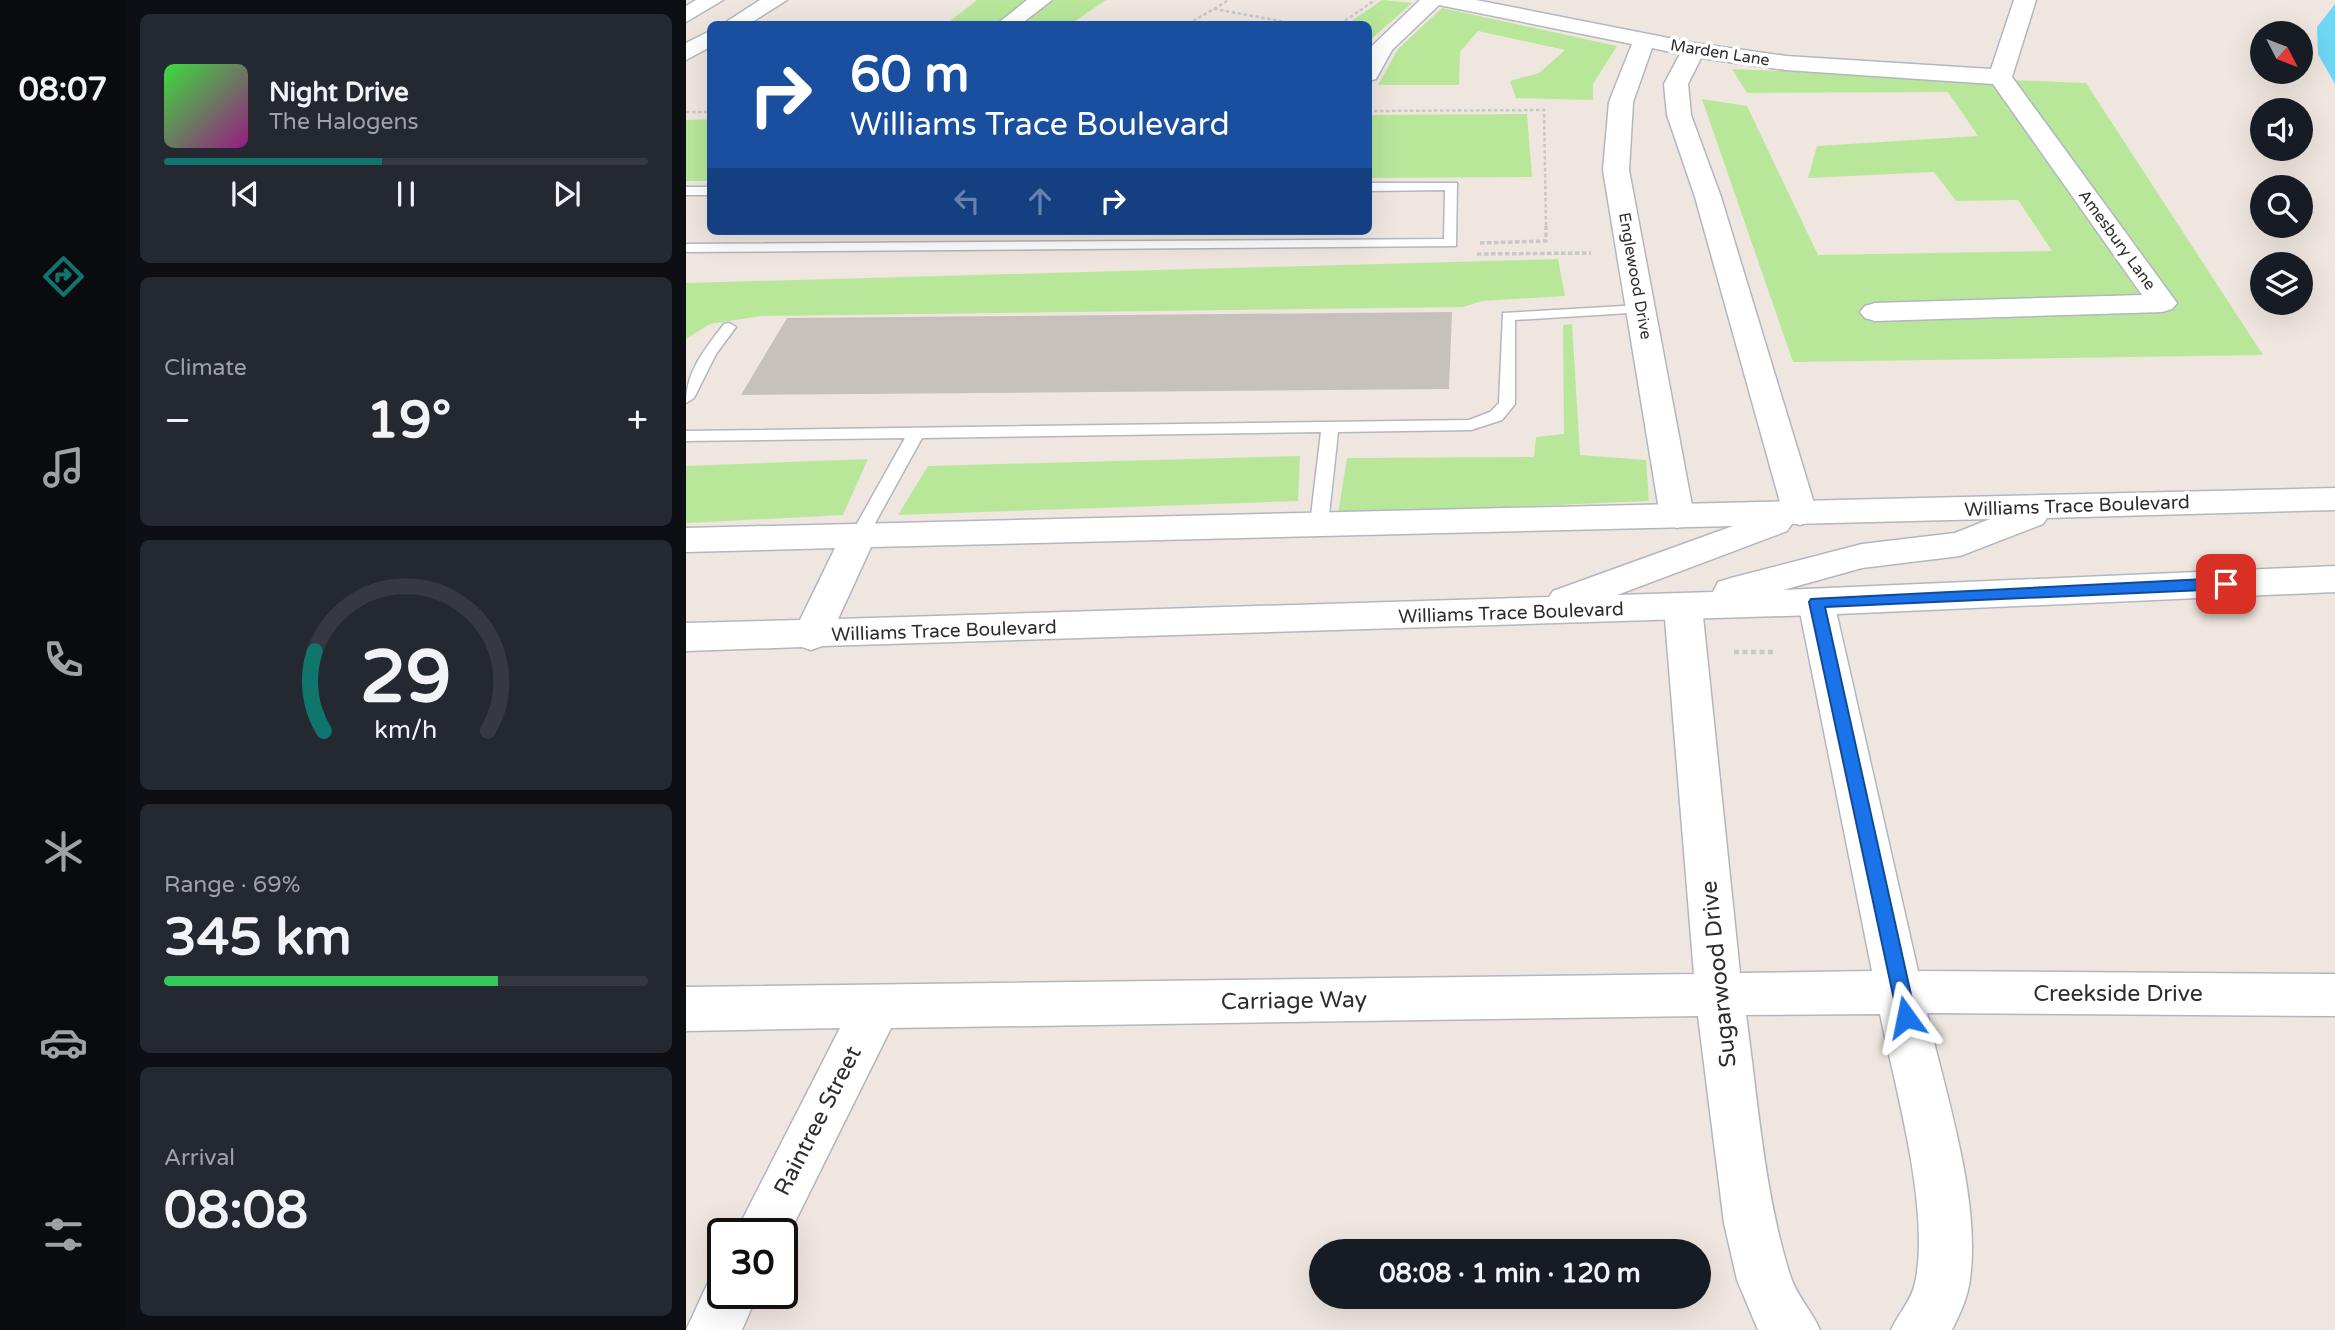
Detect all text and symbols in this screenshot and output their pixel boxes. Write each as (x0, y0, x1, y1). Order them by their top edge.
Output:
north arrow (2250, 21, 2314, 84)
map controls (2250, 21, 2313, 315)
street label: Marden Lane (1669, 35, 1771, 71)
text: 60 m (850, 46, 969, 105)
icon: right (735, 49, 826, 140)
text: 08:07 (19, 71, 107, 109)
text: Night Drive (269, 77, 409, 108)
button: sound (2250, 98, 2313, 161)
text: Williams Trace Boulevard (850, 106, 1230, 144)
text: The Halogens (269, 108, 418, 136)
icon: previous (226, 175, 264, 213)
icon: pause (387, 175, 425, 213)
icon: next (548, 175, 586, 213)
button: search (2250, 175, 2313, 238)
icon: left (948, 182, 986, 220)
icon: ahead (1021, 182, 1059, 220)
icon: right (1094, 182, 1132, 220)
street label: Amesbury Lane (2074, 186, 2160, 294)
street label: Englewood Drive (1614, 211, 1656, 341)
icon: directions (39, 252, 88, 301)
button: layers (2250, 252, 2313, 315)
text: Climate (164, 354, 247, 382)
text: 19° (366, 389, 451, 452)
text: − (164, 398, 191, 444)
text: + (627, 398, 648, 444)
icon: music (39, 443, 88, 492)
street label: Williams Trace Boulevard (1964, 491, 2190, 521)
pin (2196, 554, 2256, 614)
icon: arrive (2207, 565, 2245, 603)
street label: Williams Trace Boulevard (1398, 598, 1624, 628)
street label: Williams Trace Boulevard (831, 616, 1057, 646)
text: 29 (360, 634, 452, 722)
icon: phone (39, 635, 88, 684)
text: km/h (375, 715, 437, 745)
icon: climate (39, 827, 88, 876)
text: Range · 69% (164, 871, 300, 899)
street label: Sugarwood Drive (1695, 879, 1743, 1069)
text: 345 km (164, 906, 352, 969)
position arrow (1869, 980, 1943, 1054)
street label: Creekside Drive (2033, 980, 2203, 1008)
street label: Carriage Way (1221, 986, 1367, 1016)
icon: car (39, 1018, 88, 1067)
street label: Raintree Street (768, 1042, 868, 1200)
text: Arrival (164, 1144, 235, 1172)
text: 08:08 (164, 1179, 308, 1242)
icon: filters (39, 1210, 88, 1259)
speed limit sign: 30 (707, 1218, 798, 1309)
text: 08:08 · 1 min · 120 m (1379, 1258, 1641, 1289)

